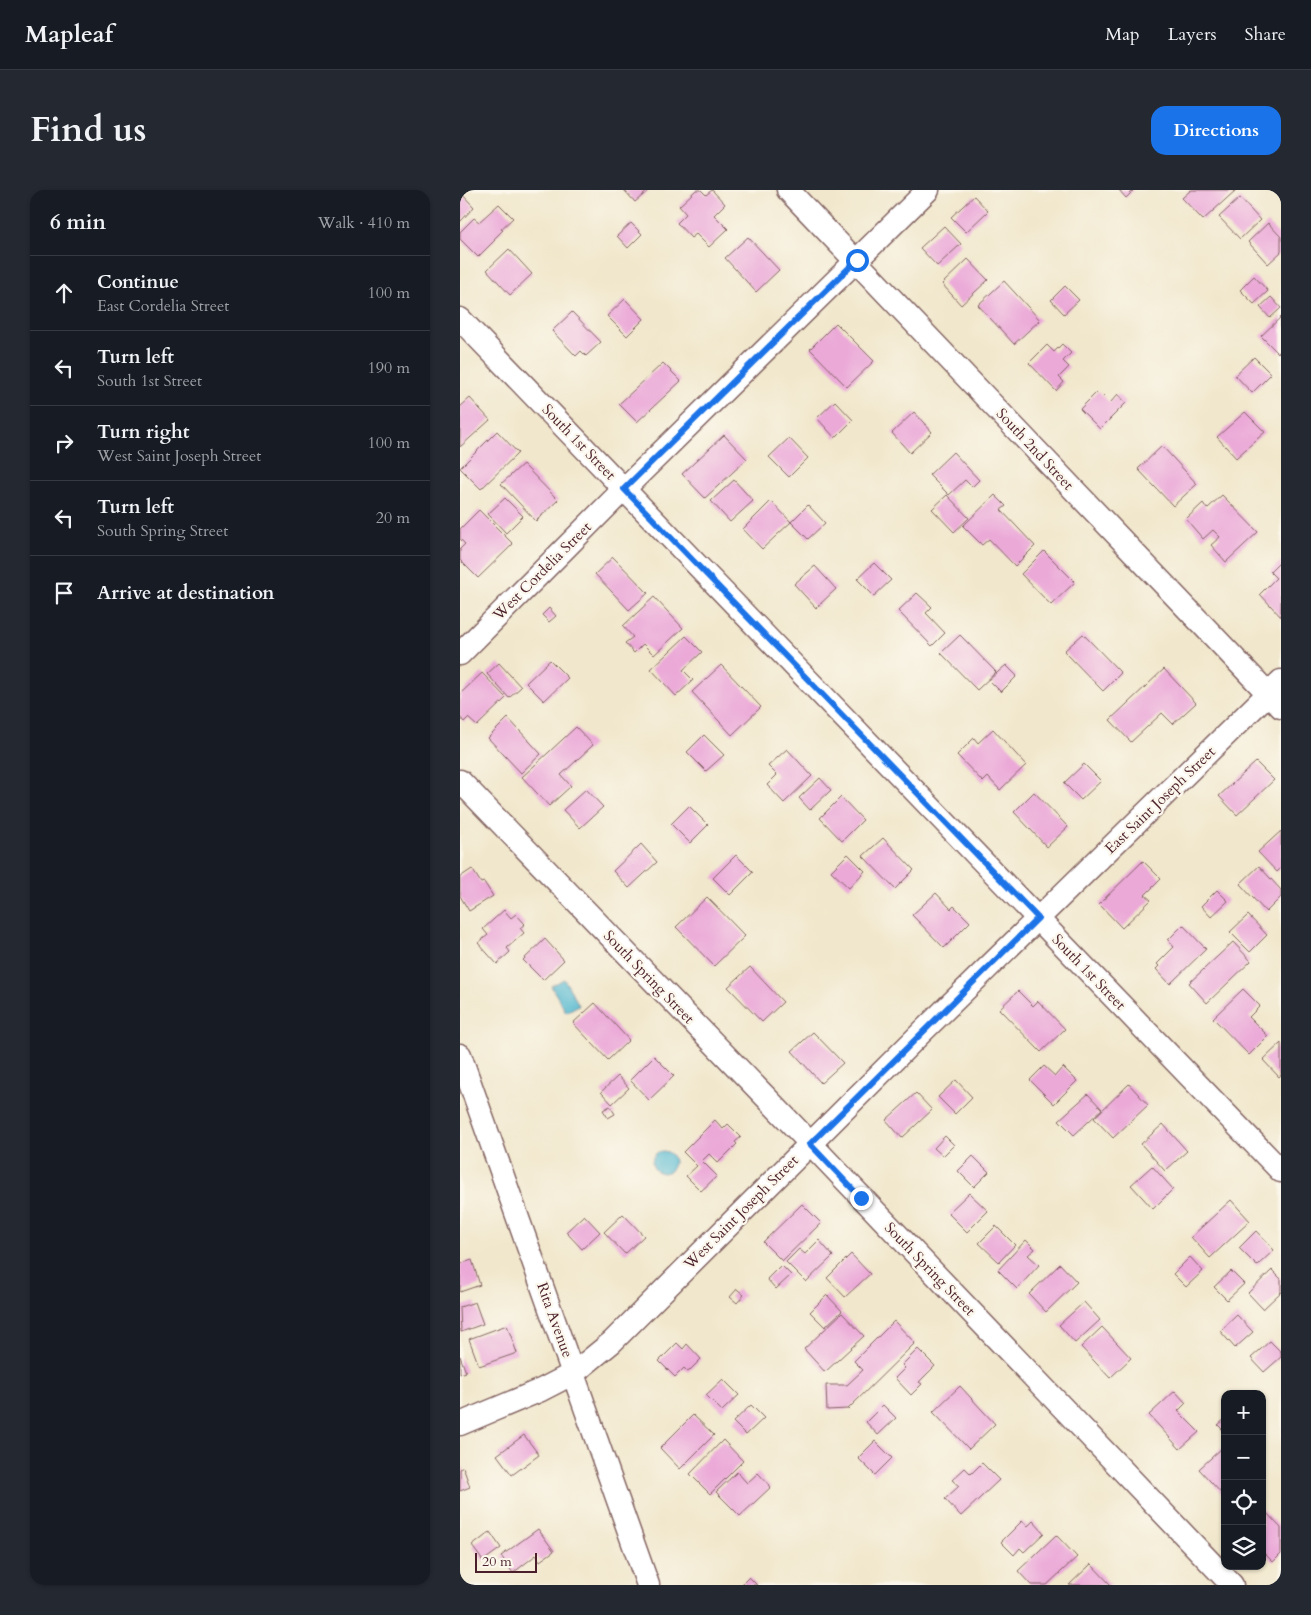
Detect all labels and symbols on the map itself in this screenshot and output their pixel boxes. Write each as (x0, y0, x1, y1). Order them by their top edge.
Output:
route start (846, 249, 869, 272)
street label: South 1st Street (538, 400, 621, 485)
street label: South 2nd Street (992, 404, 1078, 494)
street label: West Cordelia Street (488, 517, 596, 625)
street label: East Saint Joseph Street (1100, 742, 1220, 858)
street label: South Spring Street (599, 926, 699, 1028)
street label: South 1st Street (1048, 930, 1131, 1015)
street label: West Saint Joseph Street (679, 1150, 803, 1274)
route end (850, 1187, 873, 1210)
street label: South Spring Street (880, 1218, 980, 1320)
street label: Rita Avenue (532, 1280, 578, 1360)
scale bar (475, 1550, 538, 1573)

